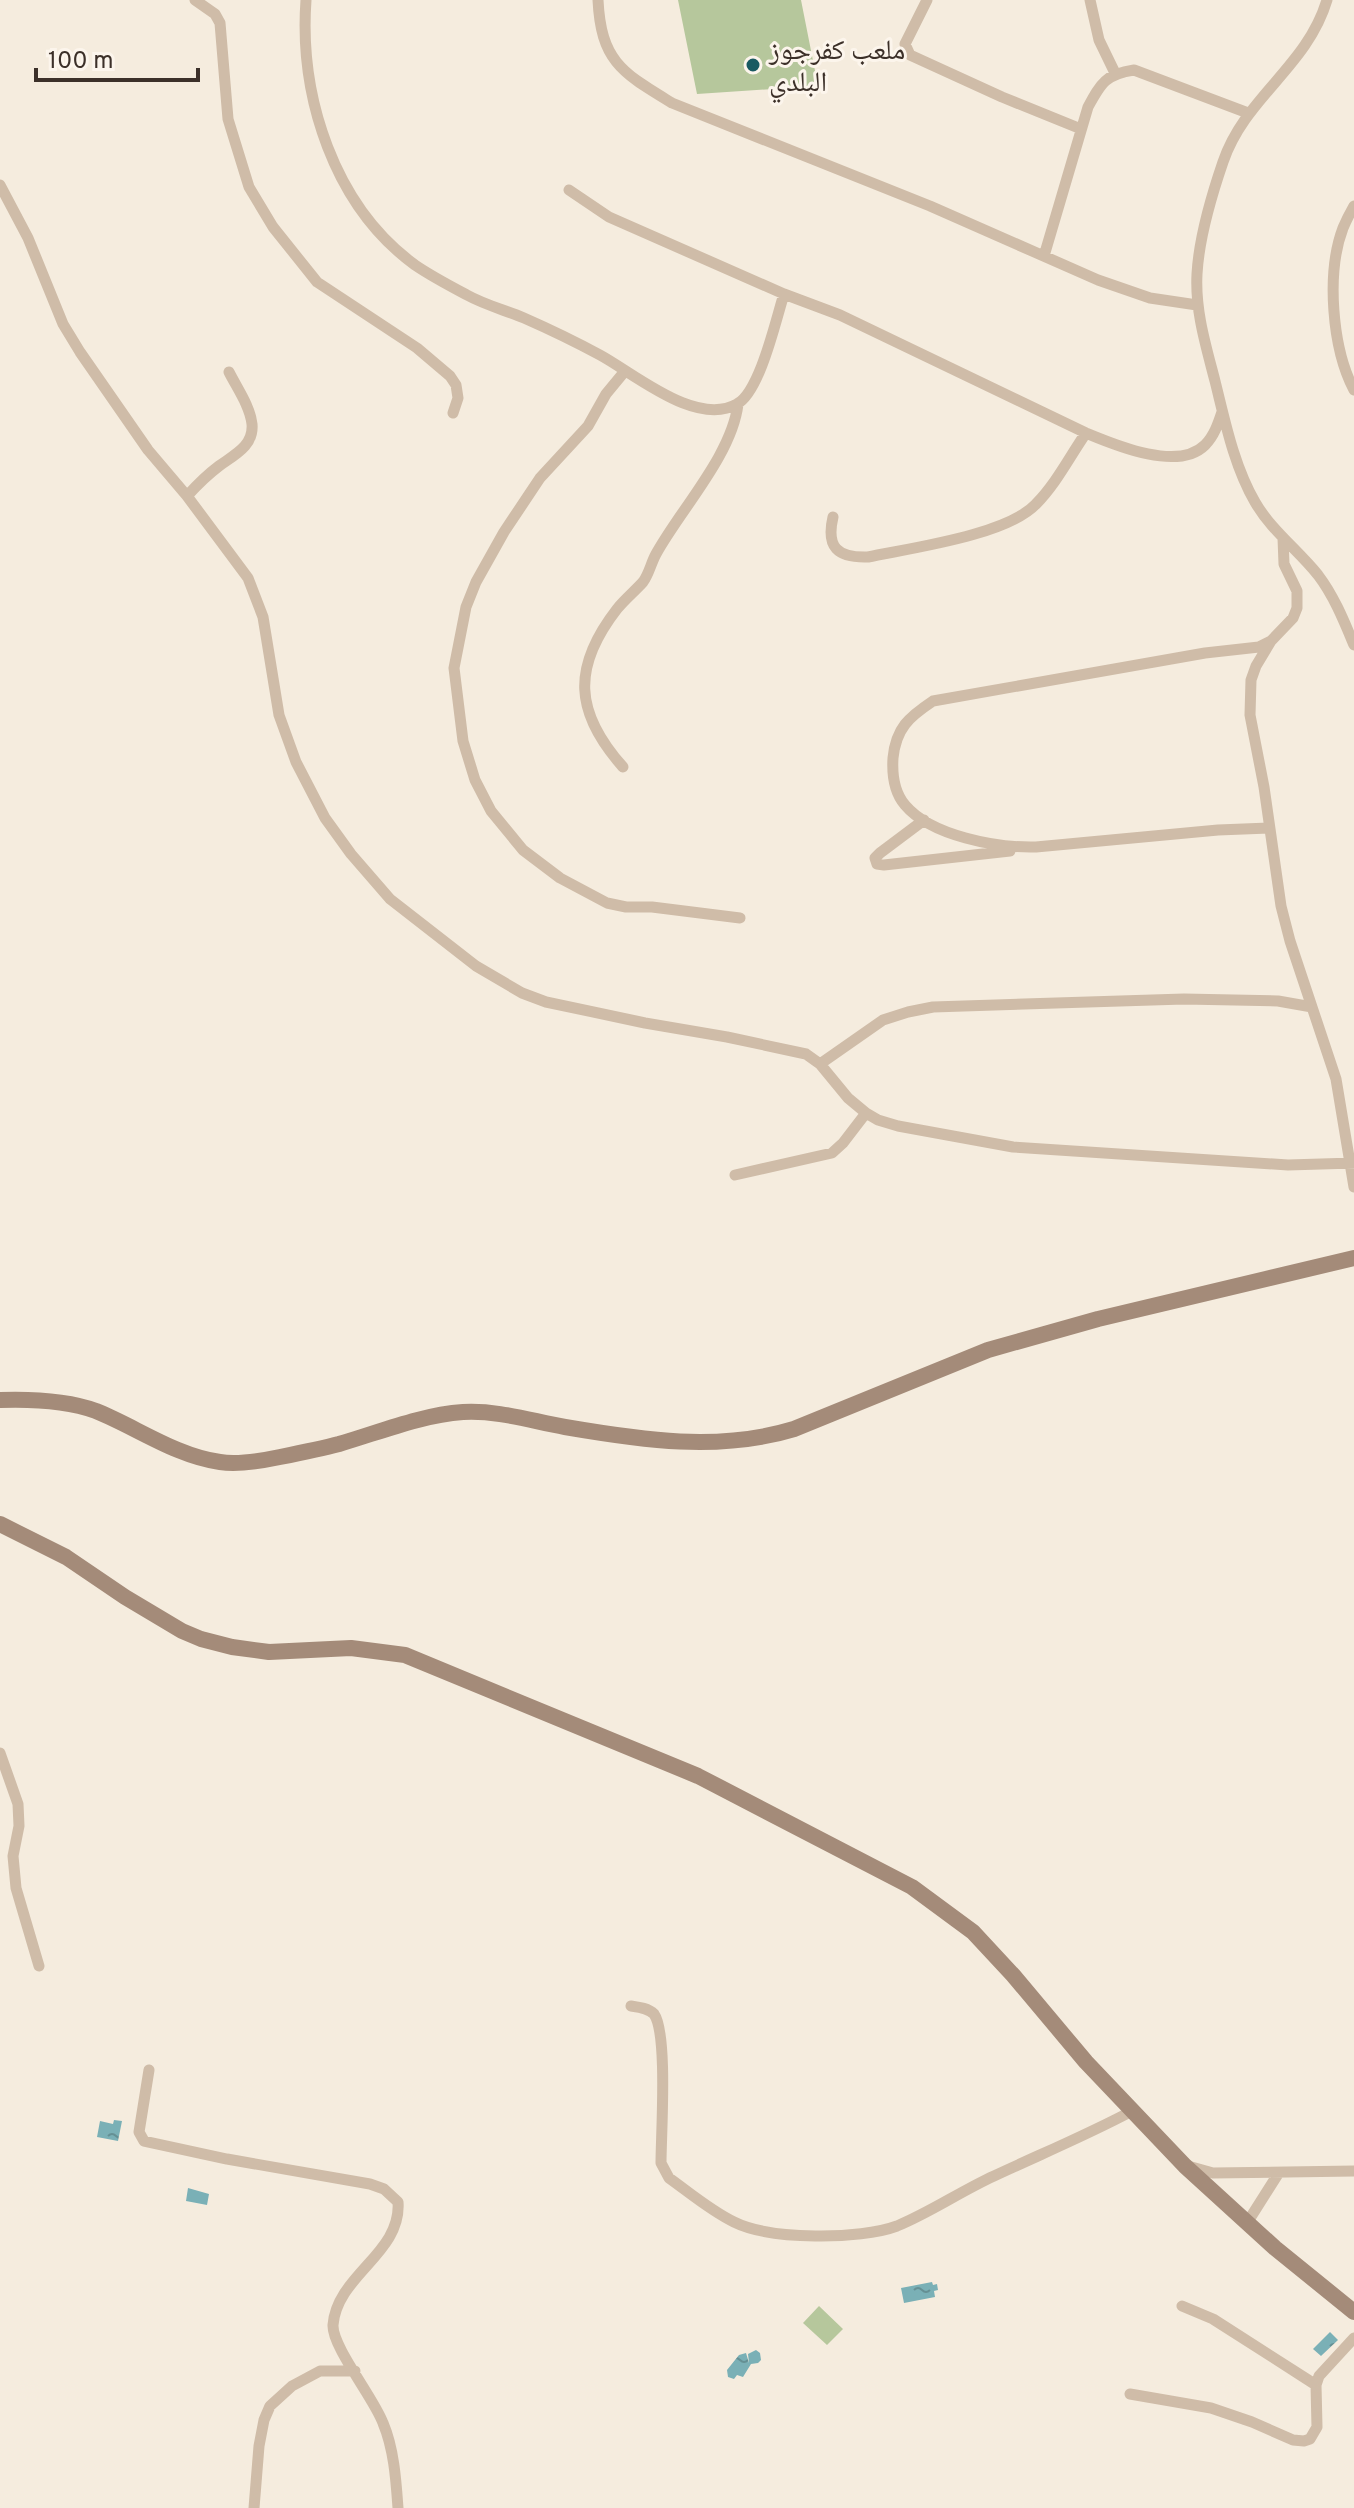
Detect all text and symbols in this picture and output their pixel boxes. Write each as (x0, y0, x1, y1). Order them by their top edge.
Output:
scale bar (36, 32, 198, 82)
place label: ملعب كفرجوز البلدي (768, 34, 905, 104)
text: 100 m (48, 47, 114, 77)
marker: ملعب كفرجوز البلدي (744, 56, 762, 74)

